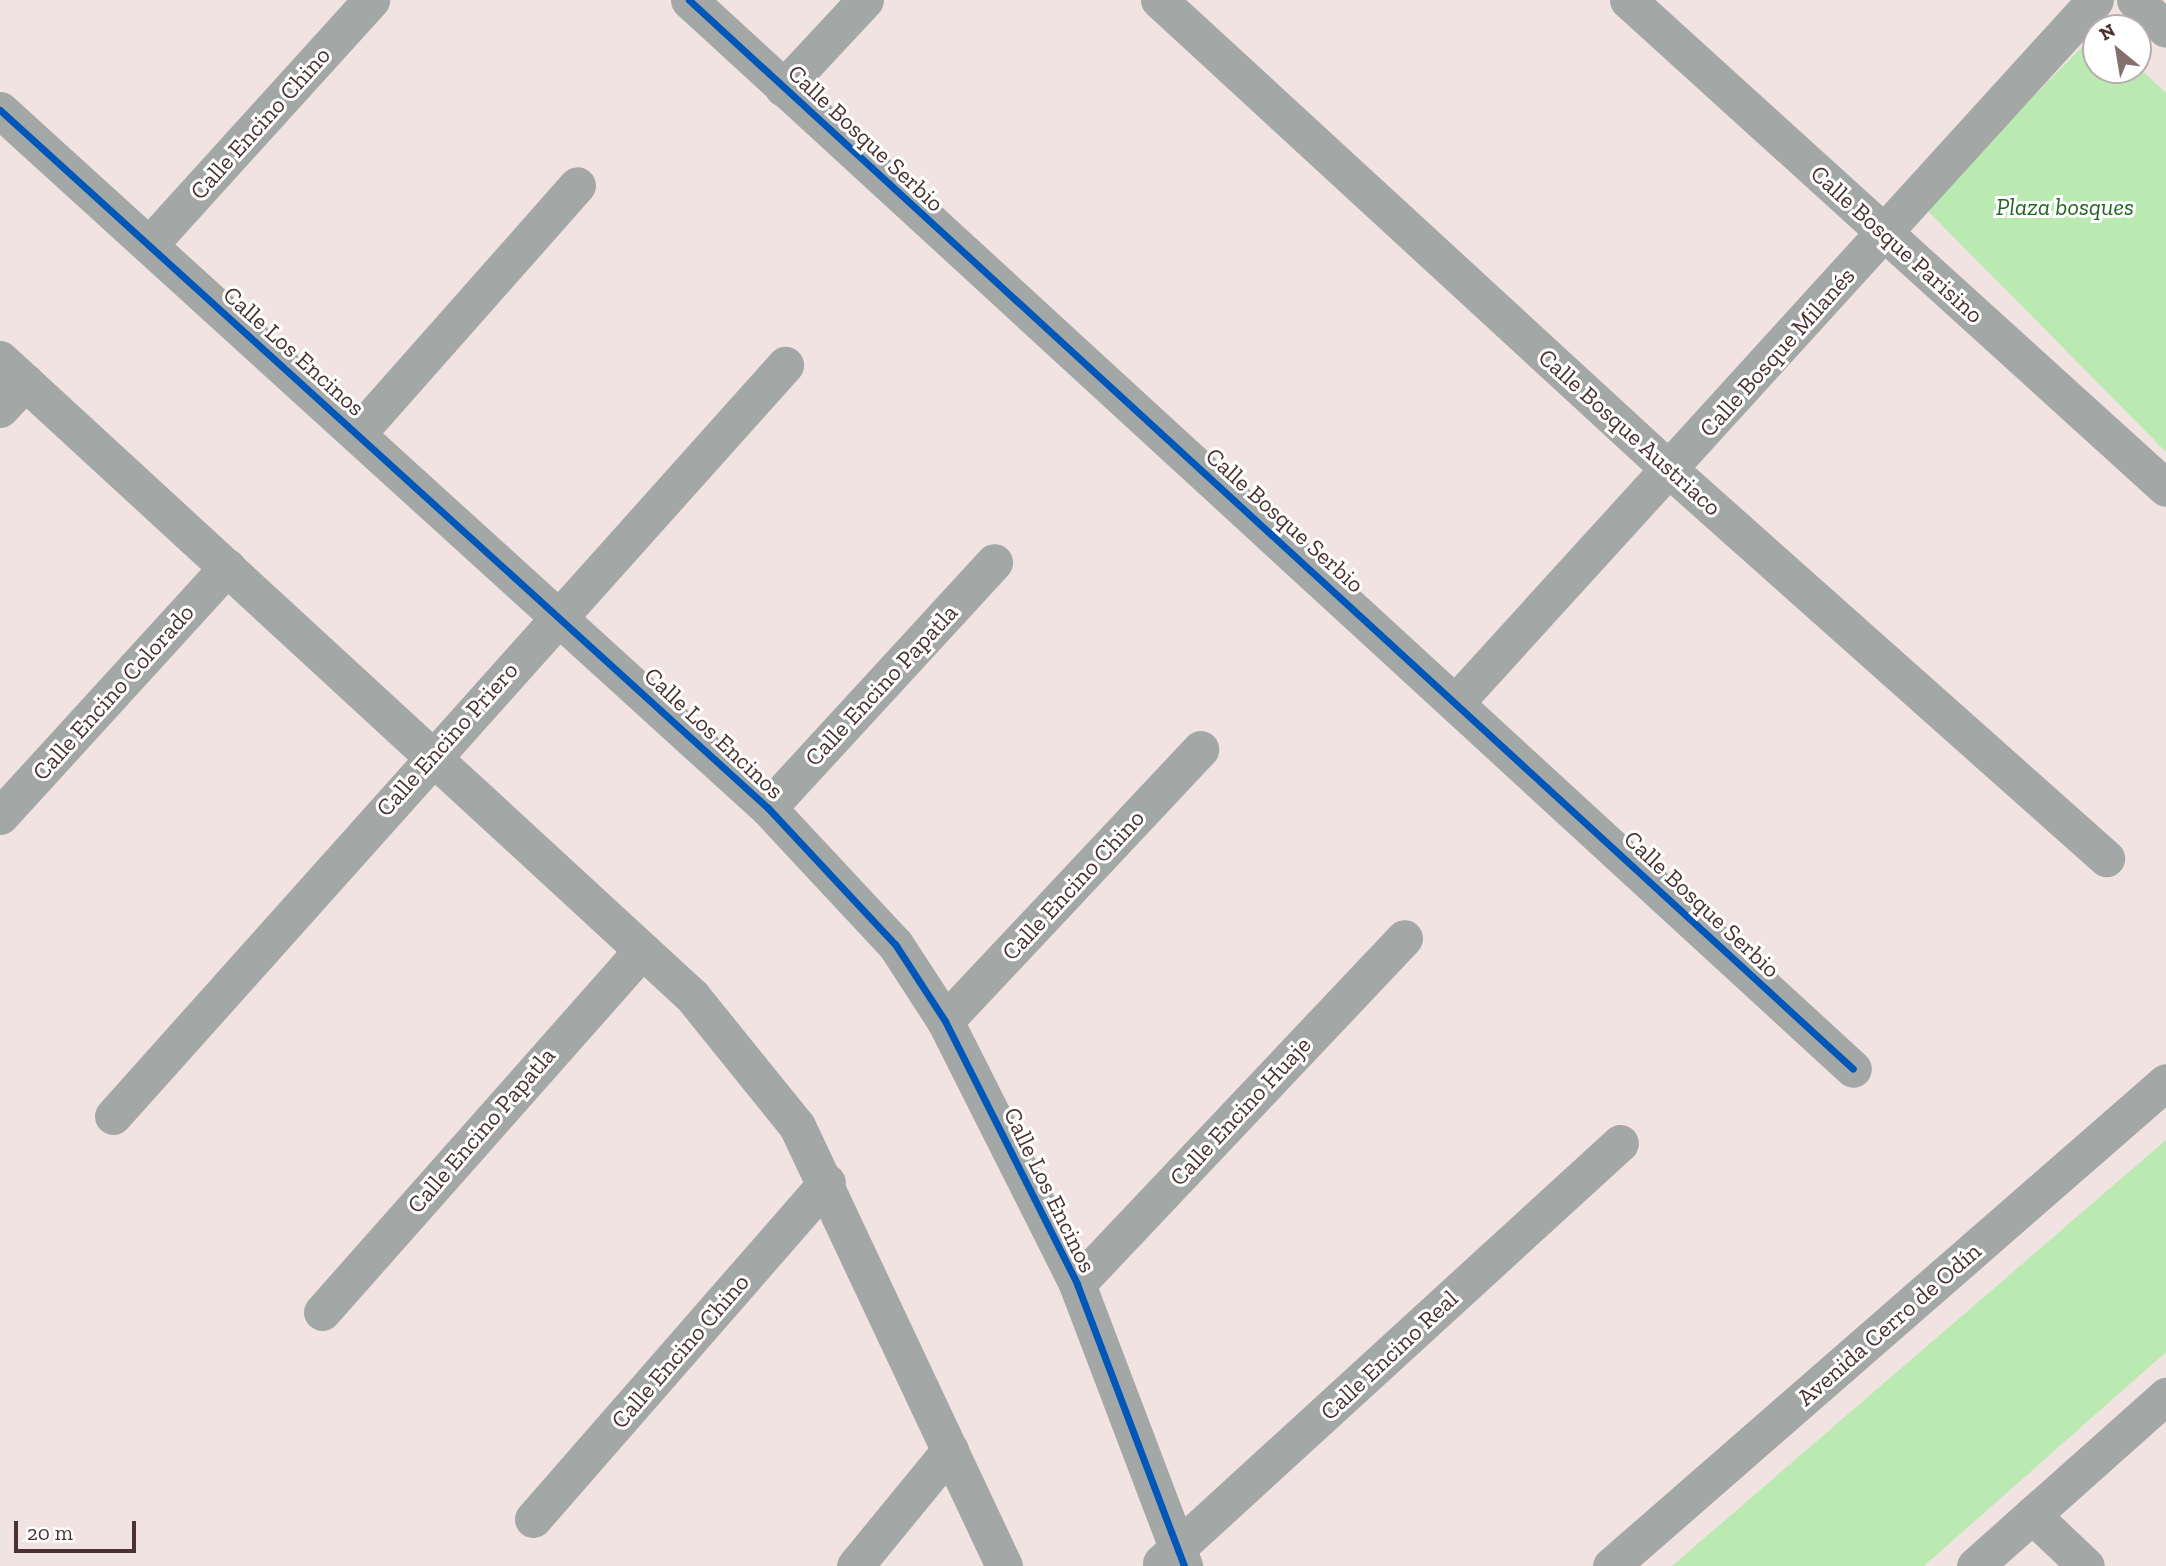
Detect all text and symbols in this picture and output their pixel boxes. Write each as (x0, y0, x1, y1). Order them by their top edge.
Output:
north arrow (2082, 14, 2152, 84)
text: N (2095, 19, 2119, 46)
street label: Calle Encino Chino (184, 41, 336, 205)
street label: Calle Bosque Serbio (782, 58, 950, 218)
street label: Calle Bosque Parisino (1805, 159, 1989, 329)
park label: Plaza bosques (1996, 193, 2134, 221)
street label: Calle Bosque Milanés (1693, 261, 1861, 443)
street label: Calle Los Encinos (217, 280, 371, 422)
street label: Calle Bosque Austriaco (1532, 342, 1728, 522)
street label: Calle Bosque Serbio (1200, 441, 1370, 599)
street label: Calle Encino Colorado (26, 598, 200, 786)
street label: Calle Encino Papatla (799, 598, 963, 772)
street label: Calle Encino Priero (370, 656, 524, 822)
street label: Calle Los Encinos (638, 661, 790, 805)
street label: Calle Encino Chino (996, 804, 1150, 966)
street label: Calle Bosque Serbio (1618, 824, 1786, 984)
street label: Calle Encino Huaje (1163, 1030, 1317, 1192)
street label: Calle Encino Papatla (401, 1041, 561, 1219)
street label: Calle Los Encinos (998, 1103, 1102, 1277)
street label: Avenida Cerro de Odín (1791, 1236, 1987, 1412)
street label: Calle Encino Chino (605, 1268, 755, 1434)
street label: Calle Encino Real (1314, 1284, 1464, 1426)
scale bar (18, 1506, 140, 1550)
text: 20 m (27, 1520, 73, 1545)

